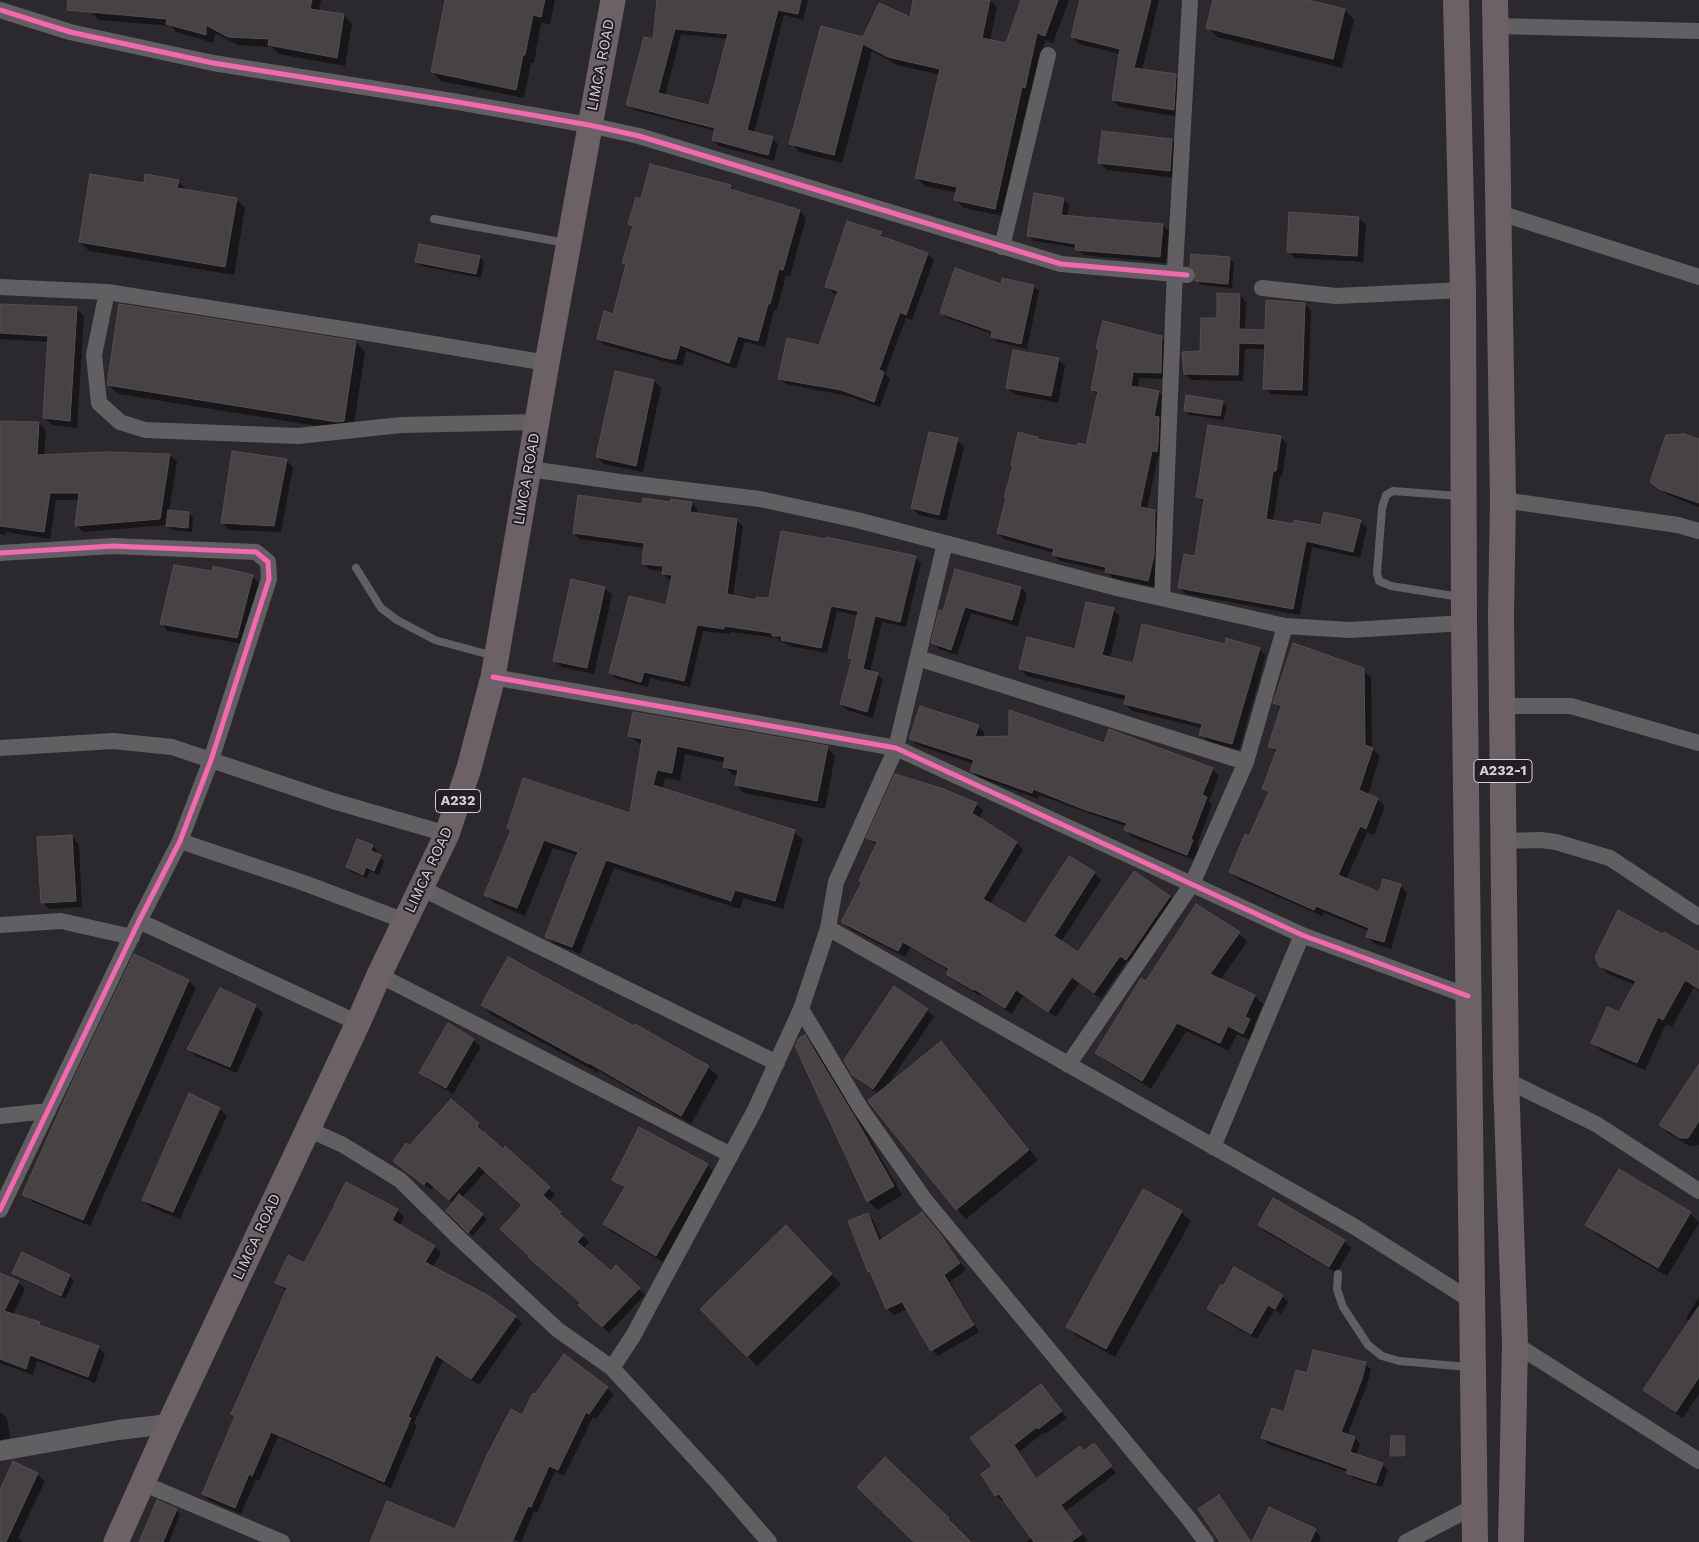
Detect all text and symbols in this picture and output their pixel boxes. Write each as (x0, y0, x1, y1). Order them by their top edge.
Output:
street label: LIMCA ROAD (583, 18, 619, 112)
street label: LIMCA ROAD (510, 432, 544, 526)
road number: A232-1 (1474, 759, 1532, 782)
road number: A232 (436, 789, 480, 812)
street label: LIMCA ROAD (401, 824, 457, 916)
street label: LIMCA ROAD (229, 1191, 285, 1283)

